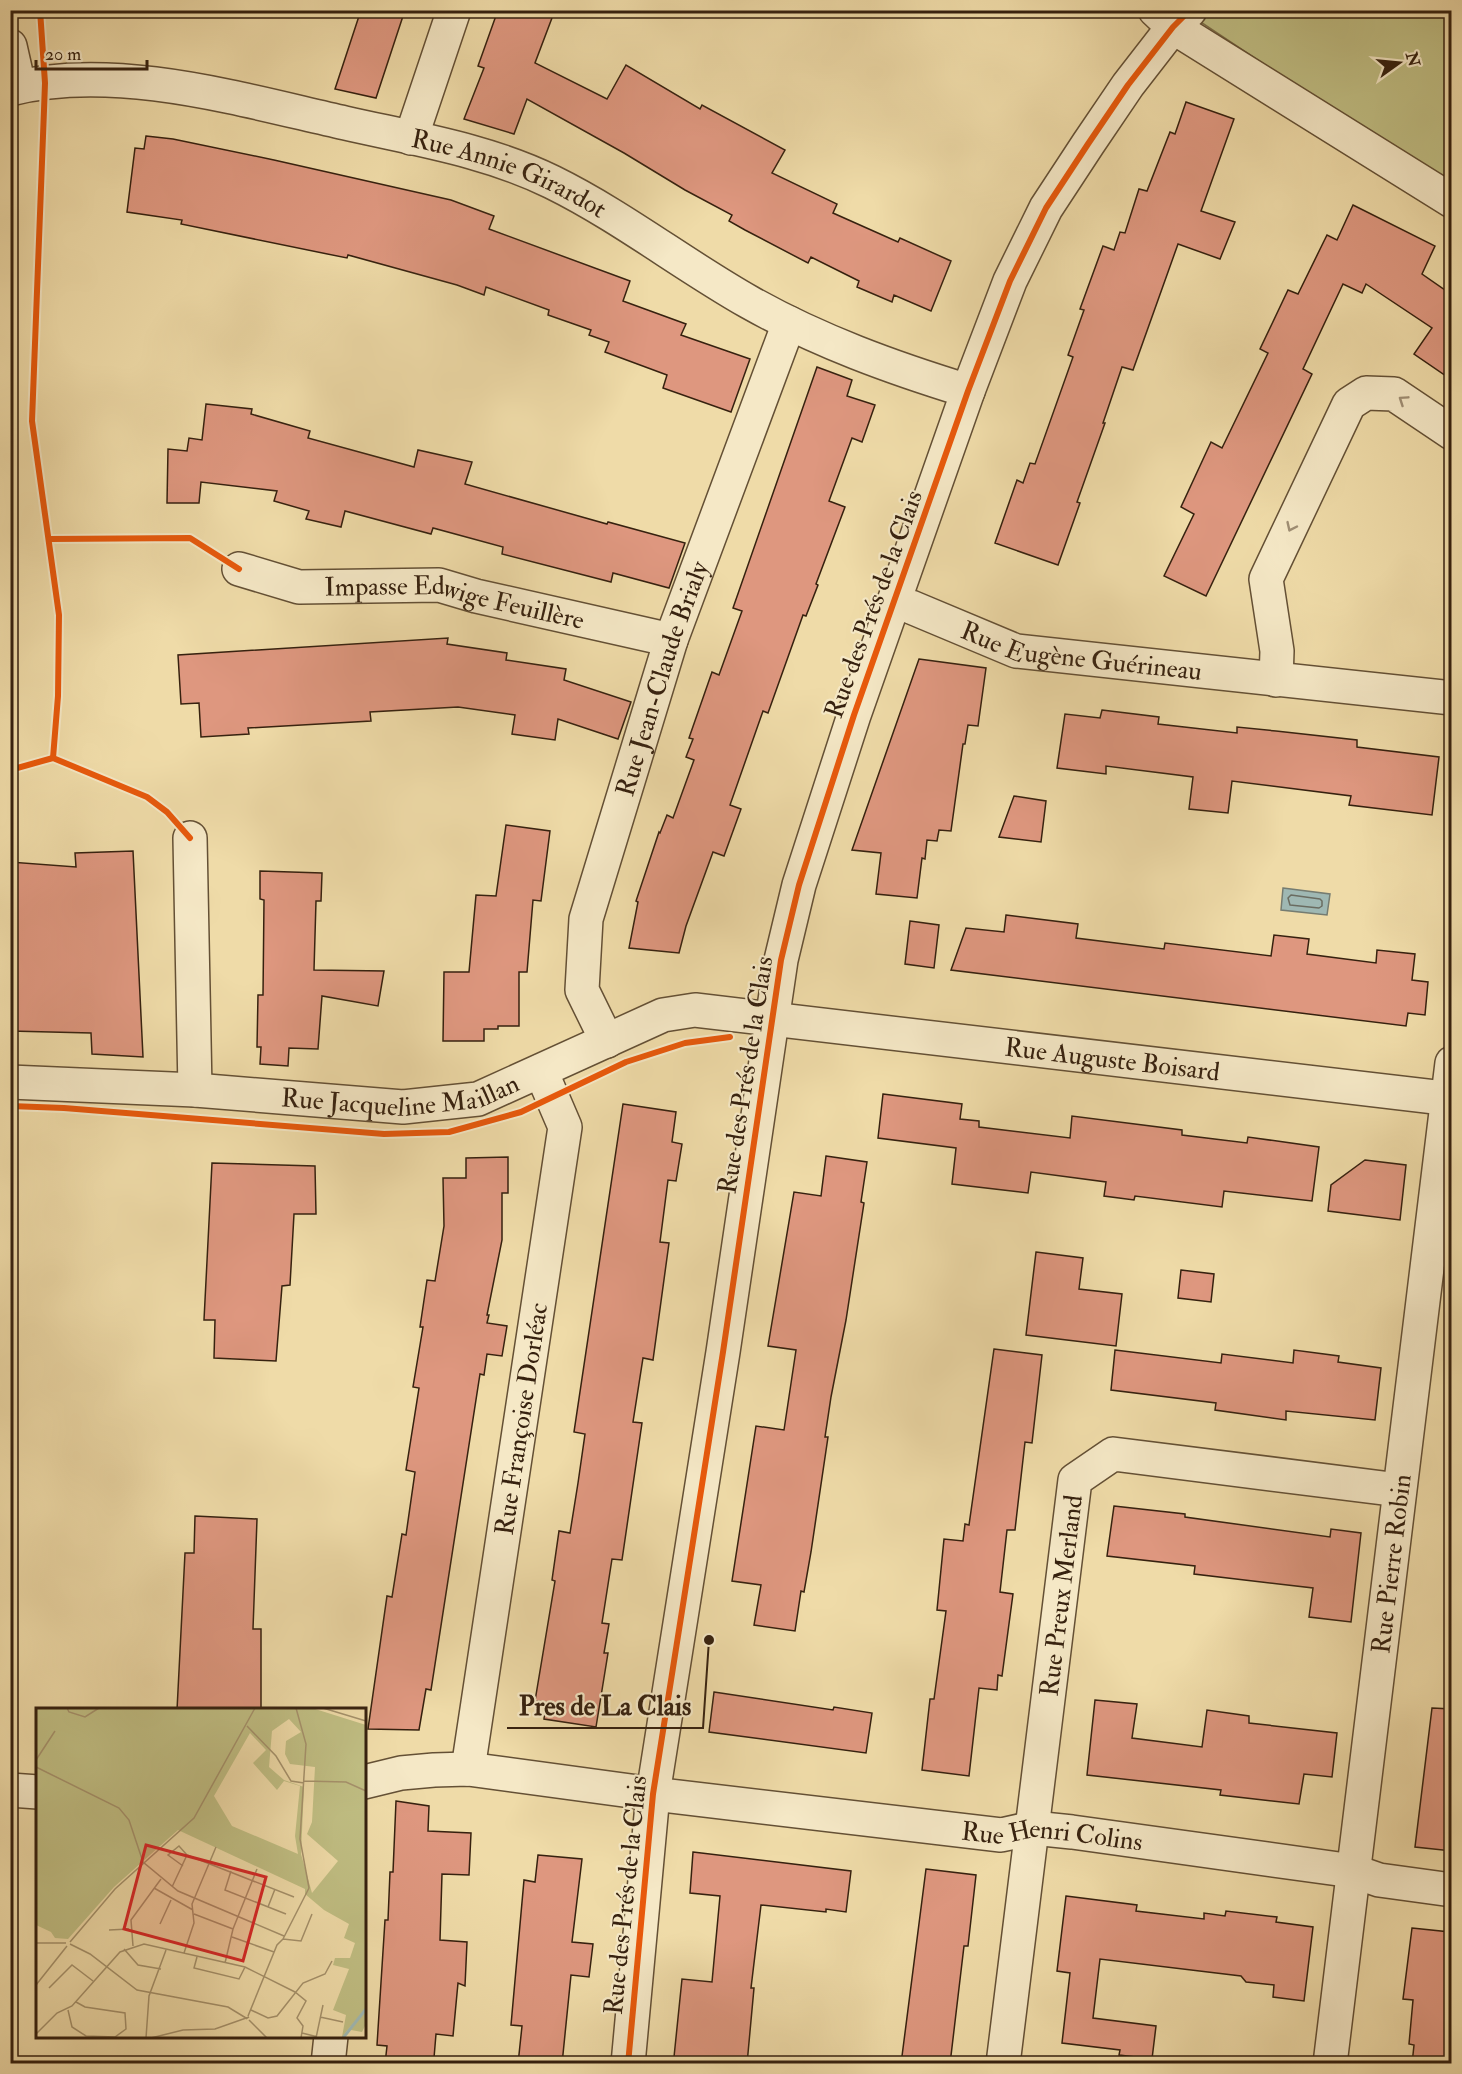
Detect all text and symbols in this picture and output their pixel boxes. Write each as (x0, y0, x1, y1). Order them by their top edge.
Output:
scale bar (36, 33, 147, 71)
north arrow (1369, 33, 1429, 93)
text: 20 m (45, 43, 81, 66)
text: N (1401, 49, 1424, 70)
street label: Rue Annie Girardot (408, 123, 612, 225)
one-way arrow (1399, 396, 1410, 407)
street label: Rue des Prés de la Clais (818, 486, 930, 723)
one-way arrow (1287, 520, 1299, 531)
street label: Rue Jean-Claude Brialy (609, 556, 716, 800)
street label: Impasse Edwige Feuillère (324, 570, 587, 637)
street label: Rue Eugène Guérineau (956, 615, 1204, 688)
street label: Rue des Prés de la Clais (711, 954, 781, 1196)
street label: Rue Auguste Boisard (1003, 1032, 1222, 1089)
street label: Rue Jacqueline Maillan (280, 1068, 524, 1124)
street label: Rue Françoise Dorléac (489, 1301, 555, 1537)
street label: Rue Pierre Robin (1365, 1472, 1419, 1655)
street label: Rue Preux Merland (1033, 1493, 1090, 1698)
callout: Pres de La Clais (507, 1683, 703, 1728)
text: Pres de La Clais (519, 1690, 691, 1723)
inset map (36, 1708, 366, 2038)
street label: Rue des Prés de la Clais (598, 1774, 654, 2016)
street label: Rue Henri Colins (959, 1813, 1145, 1859)

